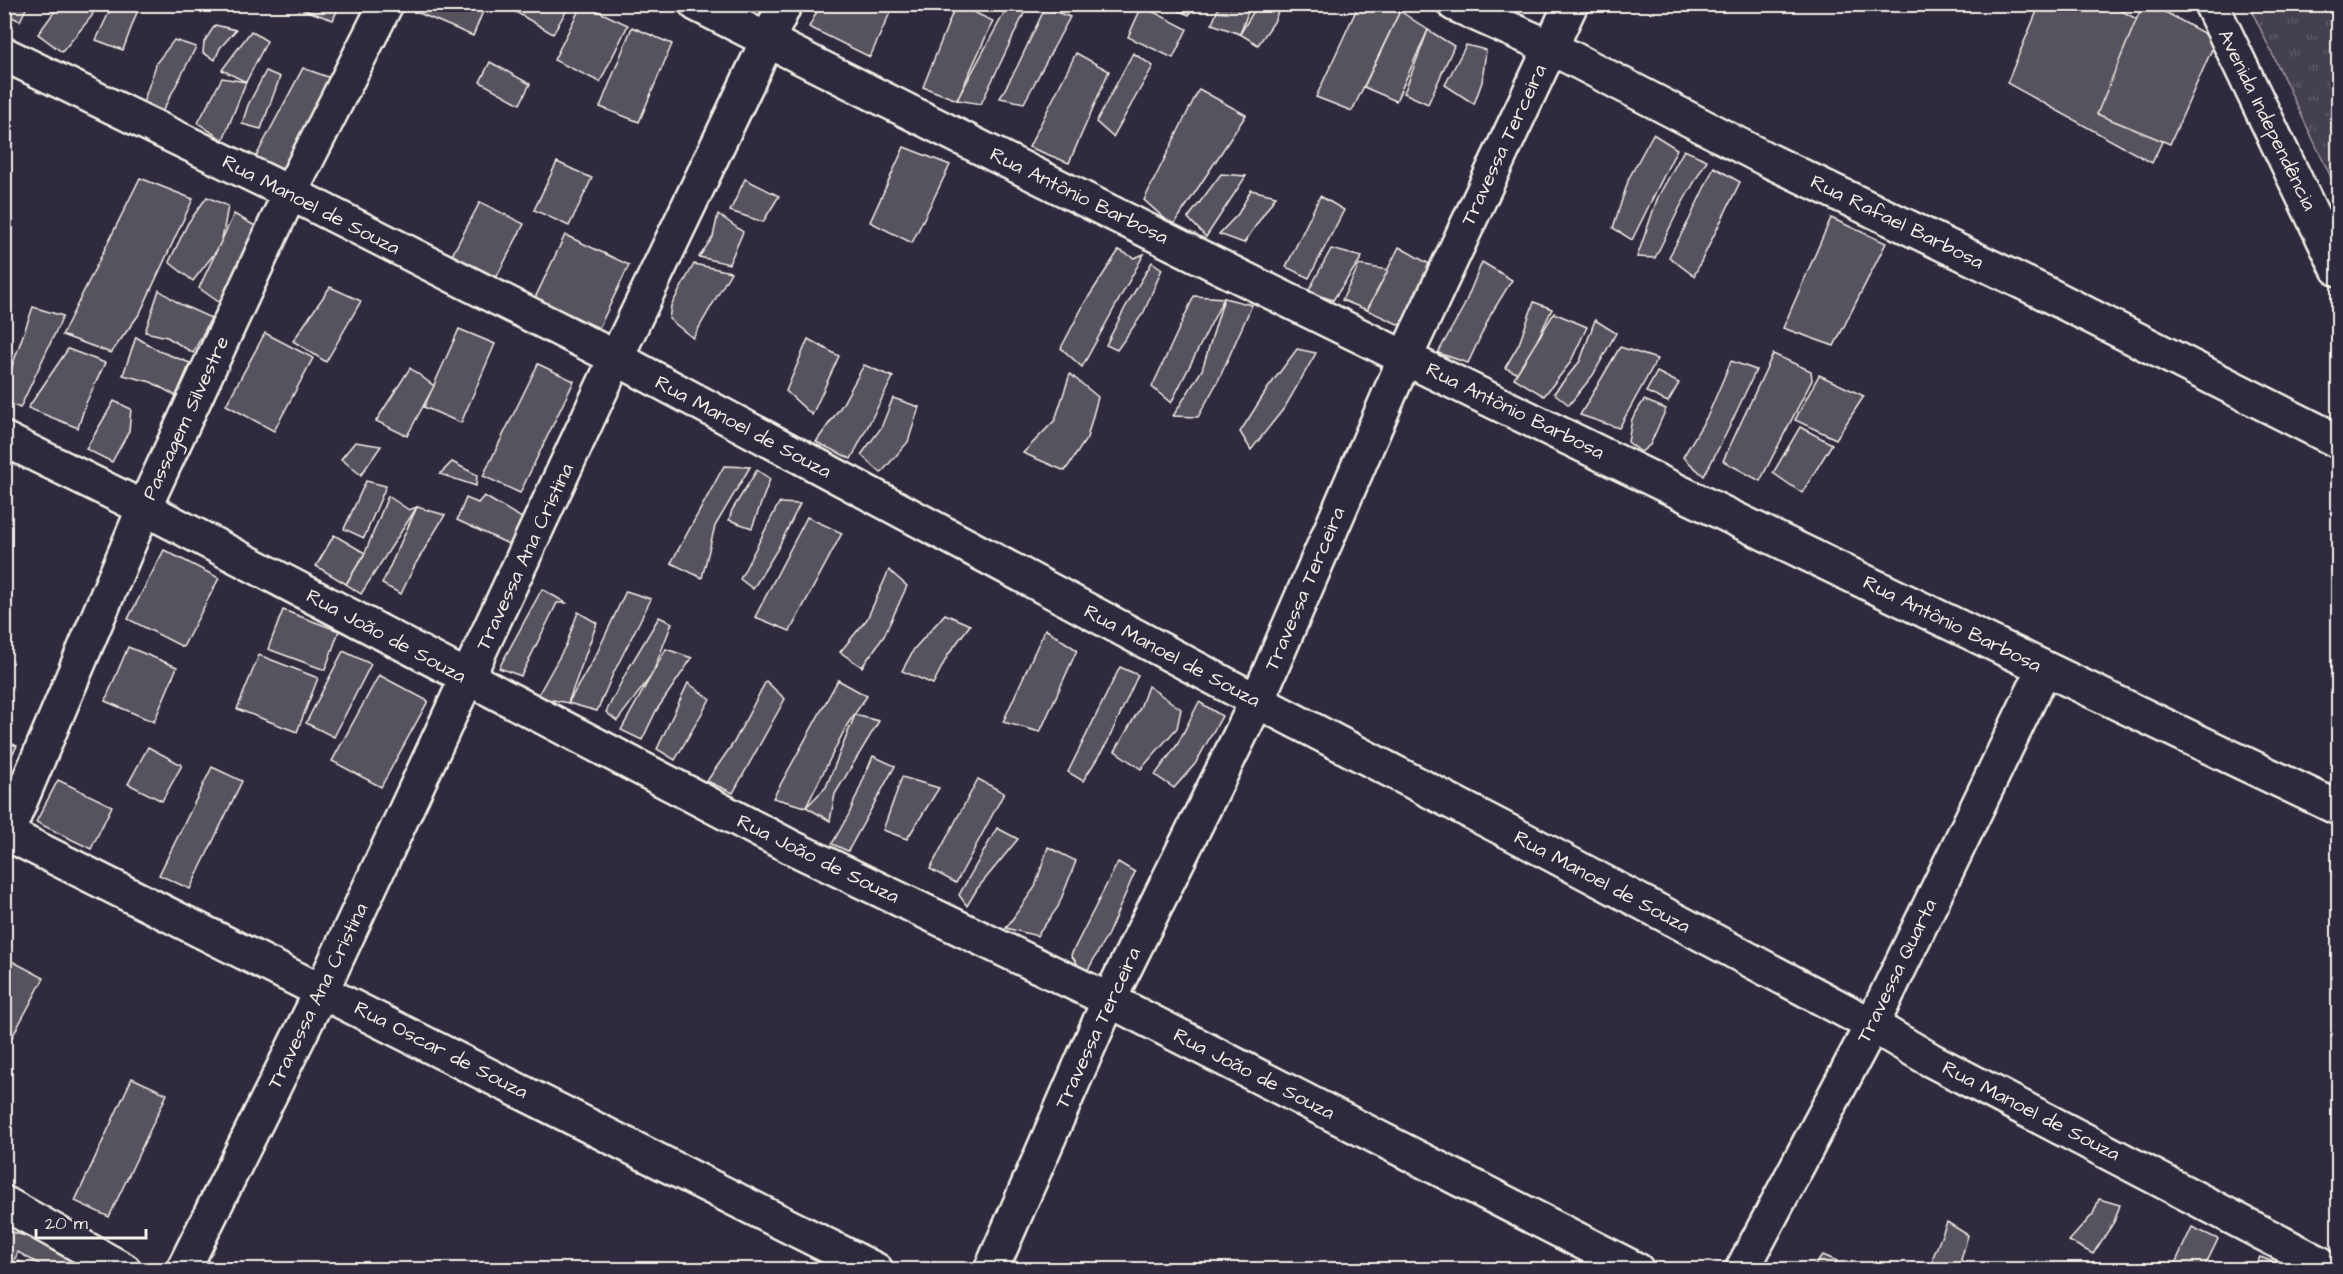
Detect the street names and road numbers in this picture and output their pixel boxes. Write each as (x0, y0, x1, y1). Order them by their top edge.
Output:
street label: Avenida Independência (2211, 25, 2323, 215)
street label: Travessa Terceira (1454, 60, 1554, 230)
street label: Rua Antônio Barbosa (985, 141, 1173, 251)
street label: Rua Manoel de Souza (217, 148, 405, 262)
street label: Rua Rafael Barbosa (1806, 168, 1988, 276)
street label: Passagem Silvestre (136, 331, 237, 505)
street label: Rua Antônio Barbosa (1421, 356, 1609, 466)
street label: Rua Manoel de Souza (650, 369, 836, 485)
street label: Travessa Ana Cristina (469, 459, 581, 655)
street label: Travessa Terceira (1258, 503, 1352, 675)
street label: Rua Antônio Barbosa (1858, 569, 2046, 679)
street label: Rua João de Souza (301, 582, 471, 690)
street label: Rua Manoel de Souza (1079, 598, 1265, 714)
street label: Rua João de Souza (732, 808, 904, 910)
street label: Rua Manoel de Souza (1509, 824, 1695, 940)
street label: Travessa Quarta (1850, 894, 1944, 1048)
street label: Travessa Ana Cristina (261, 898, 375, 1094)
street label: Travessa Terceira (1048, 943, 1148, 1113)
street label: Rua Oscar de Souza (349, 994, 533, 1106)
street label: Rua João de Souza (1169, 1021, 1339, 1127)
street label: Rua Manoel de Souza (1937, 1054, 2125, 1168)

